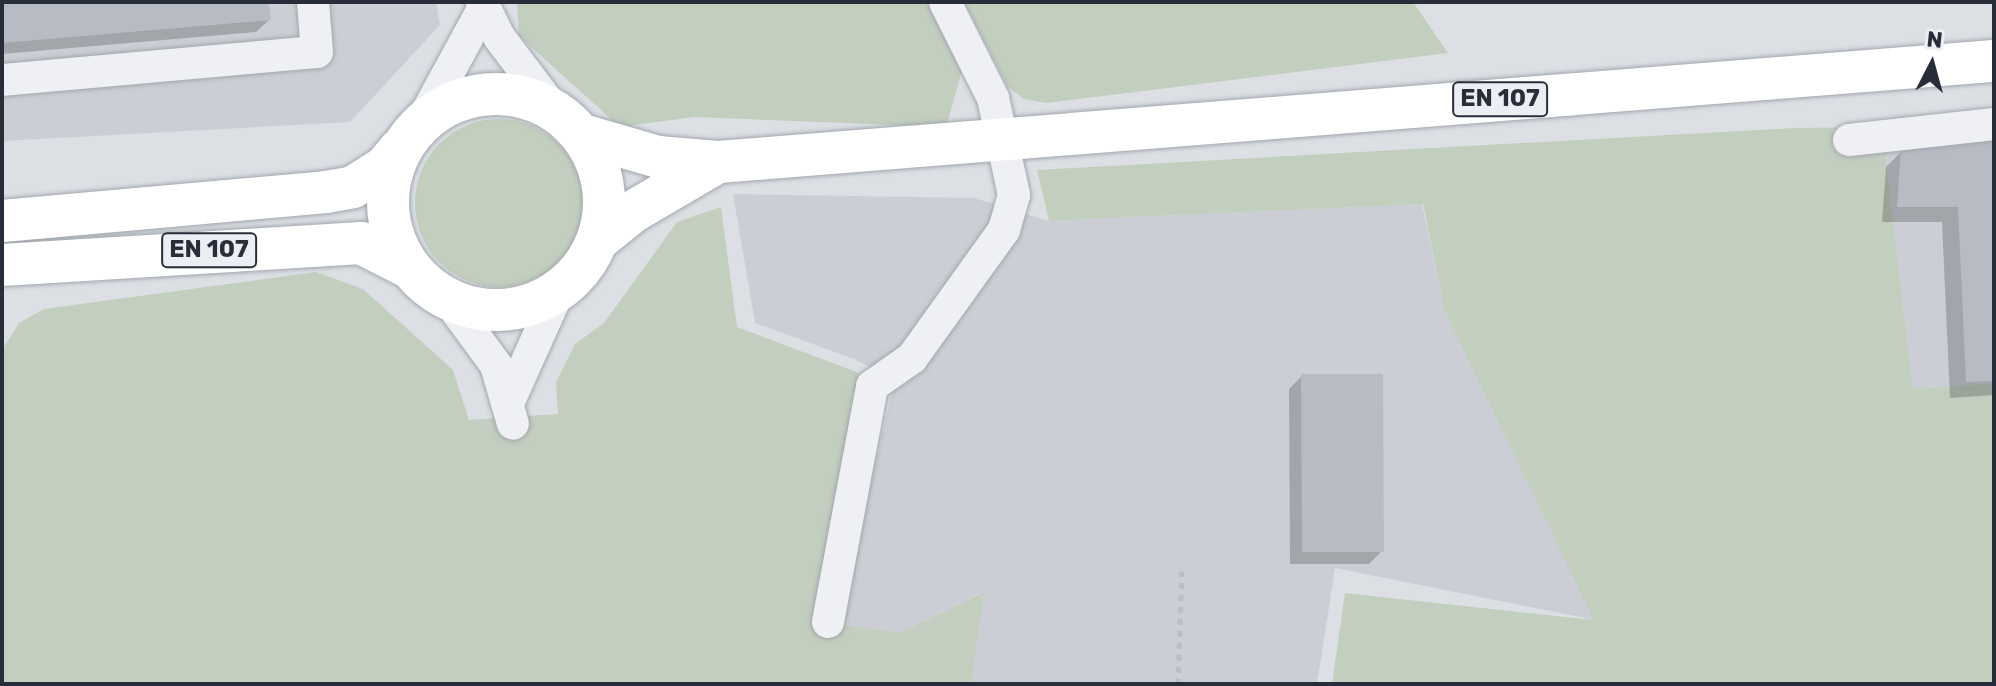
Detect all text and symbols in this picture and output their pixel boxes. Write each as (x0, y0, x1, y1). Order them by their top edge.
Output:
north arrow (1892, 24, 1972, 104)
text: N (1925, 25, 1944, 54)
road number: EN 107 (1452, 79, 1548, 119)
road number: EN 107 (161, 230, 257, 270)

